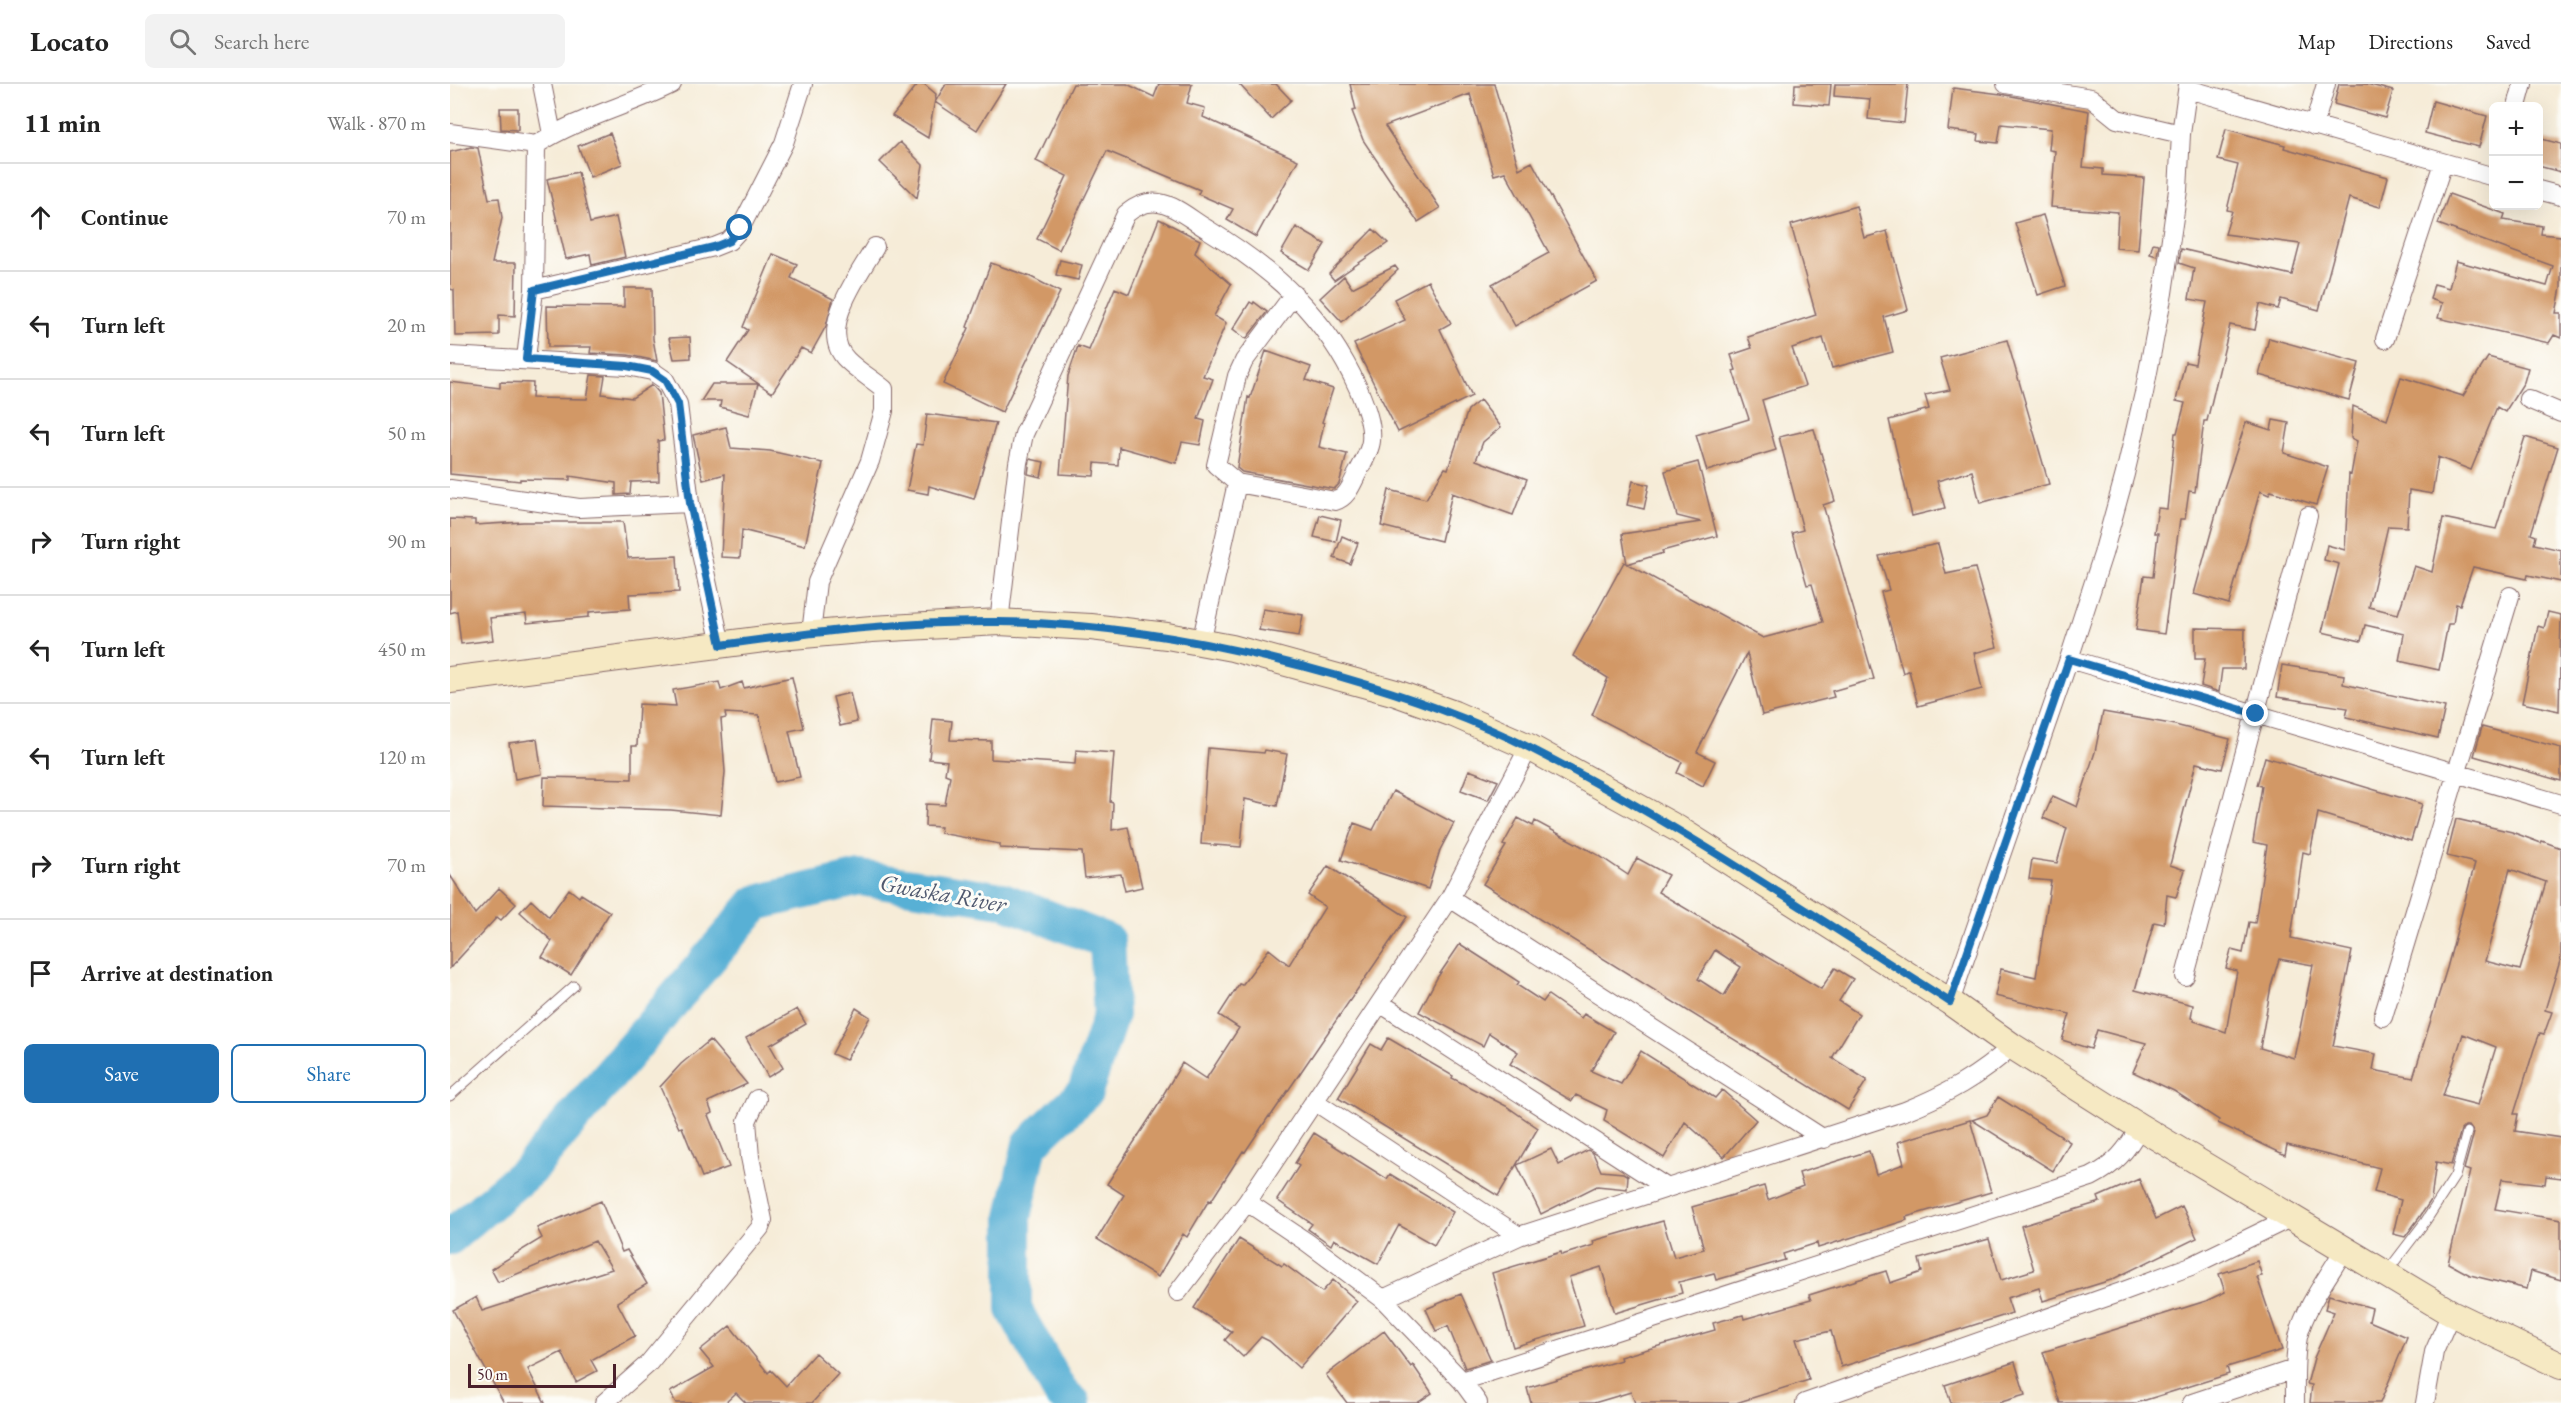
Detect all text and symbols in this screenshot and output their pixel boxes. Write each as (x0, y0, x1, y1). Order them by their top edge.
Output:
search box (145, 14, 565, 68)
text: Locato (30, 23, 109, 59)
icon: search (166, 25, 199, 58)
text: Search here (214, 27, 309, 56)
text: Map (2298, 28, 2335, 55)
text: Directions (2368, 28, 2453, 55)
text: Saved (2486, 28, 2531, 55)
map controls (2489, 102, 2543, 210)
button: + (2489, 102, 2543, 156)
text: 11 min (24, 106, 101, 140)
text: Walk · 870 m (327, 110, 426, 136)
button: − (2489, 156, 2543, 210)
icon: ahead (24, 201, 57, 234)
text: Continue (81, 203, 168, 232)
text: 70 m (387, 204, 426, 230)
route start (726, 214, 752, 240)
icon: left (24, 309, 57, 342)
text: Turn left (81, 311, 165, 340)
text: 20 m (387, 312, 426, 338)
icon: left (24, 417, 57, 450)
text: Turn left (81, 419, 165, 448)
text: 50 m (387, 420, 426, 446)
icon: right (24, 525, 57, 558)
text: Turn right (81, 527, 180, 556)
text: 90 m (387, 528, 426, 554)
icon: left (24, 633, 57, 666)
text: Turn left (81, 635, 165, 664)
text: 450 m (378, 636, 426, 662)
route end (2242, 700, 2268, 726)
icon: left (24, 741, 57, 774)
text: Turn left (81, 743, 165, 772)
text: 120 m (378, 744, 426, 770)
icon: right (24, 849, 57, 882)
text: Turn right (81, 851, 180, 880)
text: 70 m (387, 852, 426, 878)
water label: Gwaska River (877, 867, 1010, 920)
icon: arrive (24, 957, 57, 990)
text: Arrive at destination (81, 959, 273, 988)
button: Save (24, 1044, 219, 1103)
button: Share (231, 1044, 426, 1103)
scale bar (468, 1361, 616, 1388)
text: 50 m (477, 1364, 508, 1385)

